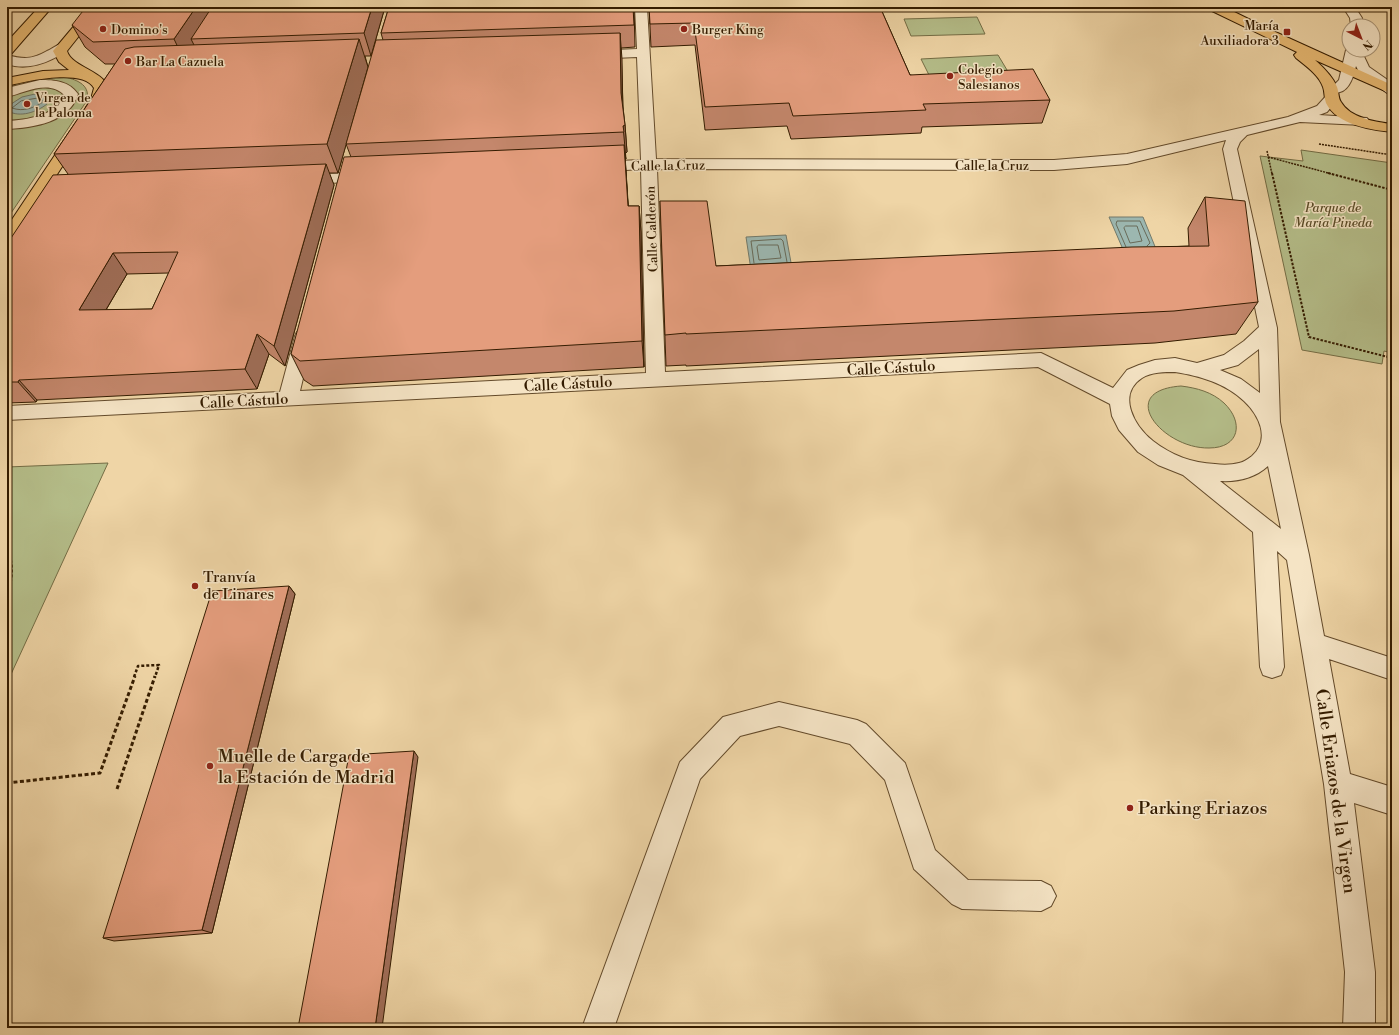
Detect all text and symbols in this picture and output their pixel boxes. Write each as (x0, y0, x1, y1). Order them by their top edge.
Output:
place label: María Auxiliadora 3 (1200, 18, 1279, 49)
north arrow (1341, 18, 1381, 58)
place label: Domino's (111, 22, 168, 38)
place label: Burger King (691, 22, 764, 38)
marker: Domino's (98, 24, 108, 34)
marker: Burger King (679, 24, 689, 34)
marker: María Auxiliadora 3 (1282, 27, 1292, 37)
text: N (1359, 37, 1375, 53)
place label: Bar La Cazuela (135, 54, 224, 70)
marker: Bar La Cazuela (123, 56, 133, 66)
place label: Colegio Salesianos (958, 62, 1020, 93)
marker: Colegio Salesianos (945, 71, 955, 81)
place label: Virgen de la Paloma (34, 90, 92, 121)
marker: Virgen de la Paloma (22, 99, 32, 109)
street label: Calle la Cruz (631, 157, 705, 175)
street label: Calle la Cruz (955, 158, 1029, 174)
street label: Calle Calderón (642, 185, 662, 272)
park label: Parque de María Pineda (1294, 200, 1373, 231)
street label: Calle Cástulo (846, 357, 936, 380)
street label: Calle Cástulo (523, 373, 613, 396)
street label: Calle Cástulo (199, 390, 289, 413)
place label: Tranvía de Linares (203, 568, 274, 604)
marker: Tranvía de Linares (190, 581, 200, 591)
street label: Calle Eriazos de la Virgen (1310, 687, 1361, 895)
place label: Muelle de Carga de la Estación de Madrid (218, 745, 395, 789)
marker: Muelle de Carga de la Estación de Madrid (205, 761, 215, 771)
place label: Parking Eriazos (1138, 797, 1268, 820)
marker: Parking Eriazos (1125, 803, 1135, 813)

